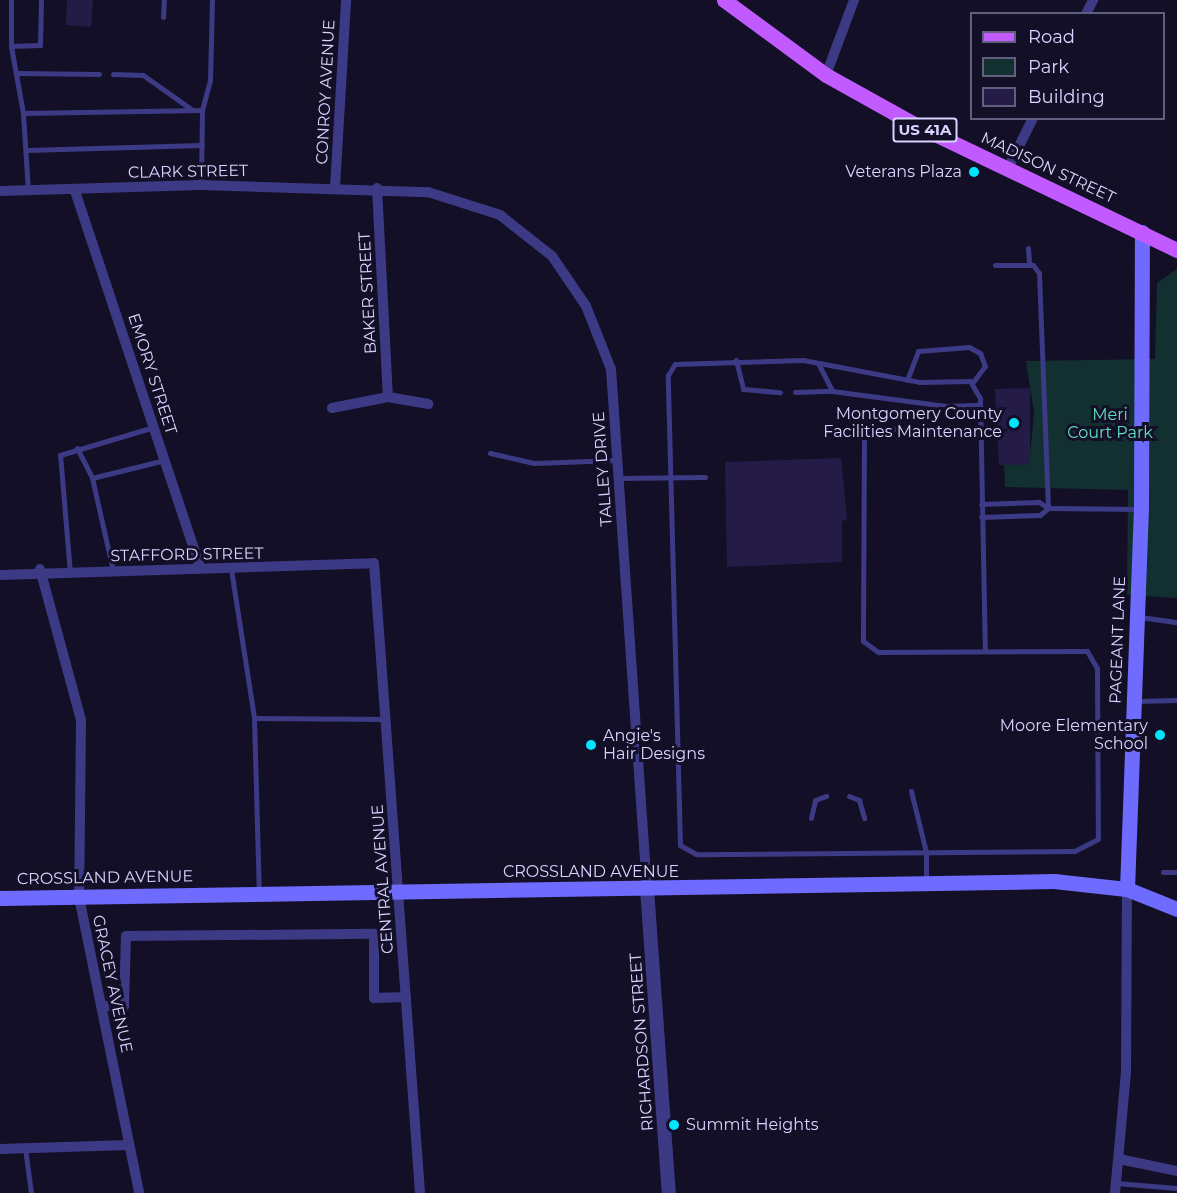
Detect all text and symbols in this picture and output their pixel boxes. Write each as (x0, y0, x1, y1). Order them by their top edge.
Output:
legend (970, 12, 1165, 120)
street label: CONROY AVENUE (313, 19, 339, 165)
text: Road (1028, 26, 1075, 48)
text: Park (1028, 56, 1069, 78)
text: Building (1028, 86, 1105, 108)
road number: US 41A (892, 118, 958, 142)
street label: MADISON STREET (978, 128, 1118, 208)
street label: CLARK STREET (128, 161, 248, 183)
place label: Veterans Plaza (845, 162, 962, 182)
marker: Veterans Plaza (967, 165, 981, 179)
street label: BAKER STREET (355, 231, 381, 355)
street label: EMORY STREET (123, 311, 181, 437)
place label: Montgomery County Facilities Maintenance (823, 404, 1002, 442)
park label: Meri Court Park (1067, 405, 1153, 443)
street label: TALLEY DRIVE (589, 411, 617, 527)
marker: Montgomery County Facilities Maintenance (1007, 416, 1021, 430)
street label: STAFFORD STREET (110, 544, 264, 566)
street label: PAGEANT LANE (1106, 576, 1130, 704)
place label: Moore Elementary School (1000, 716, 1148, 754)
place label: Angie's Hair Designs (603, 726, 705, 764)
marker: Moore Elementary School (1153, 728, 1167, 742)
marker: Angie's Hair Designs (584, 738, 598, 752)
street label: CENTRAL AVENUE (368, 804, 398, 954)
street label: CROSSLAND AVENUE (503, 862, 679, 882)
street label: CROSSLAND AVENUE (17, 867, 193, 889)
street label: GRACEY AVENUE (88, 913, 136, 1055)
street label: RICHARDSON STREET (626, 952, 658, 1132)
place label: Summit Heights (686, 1115, 818, 1135)
marker: Summit Heights (667, 1118, 681, 1132)

